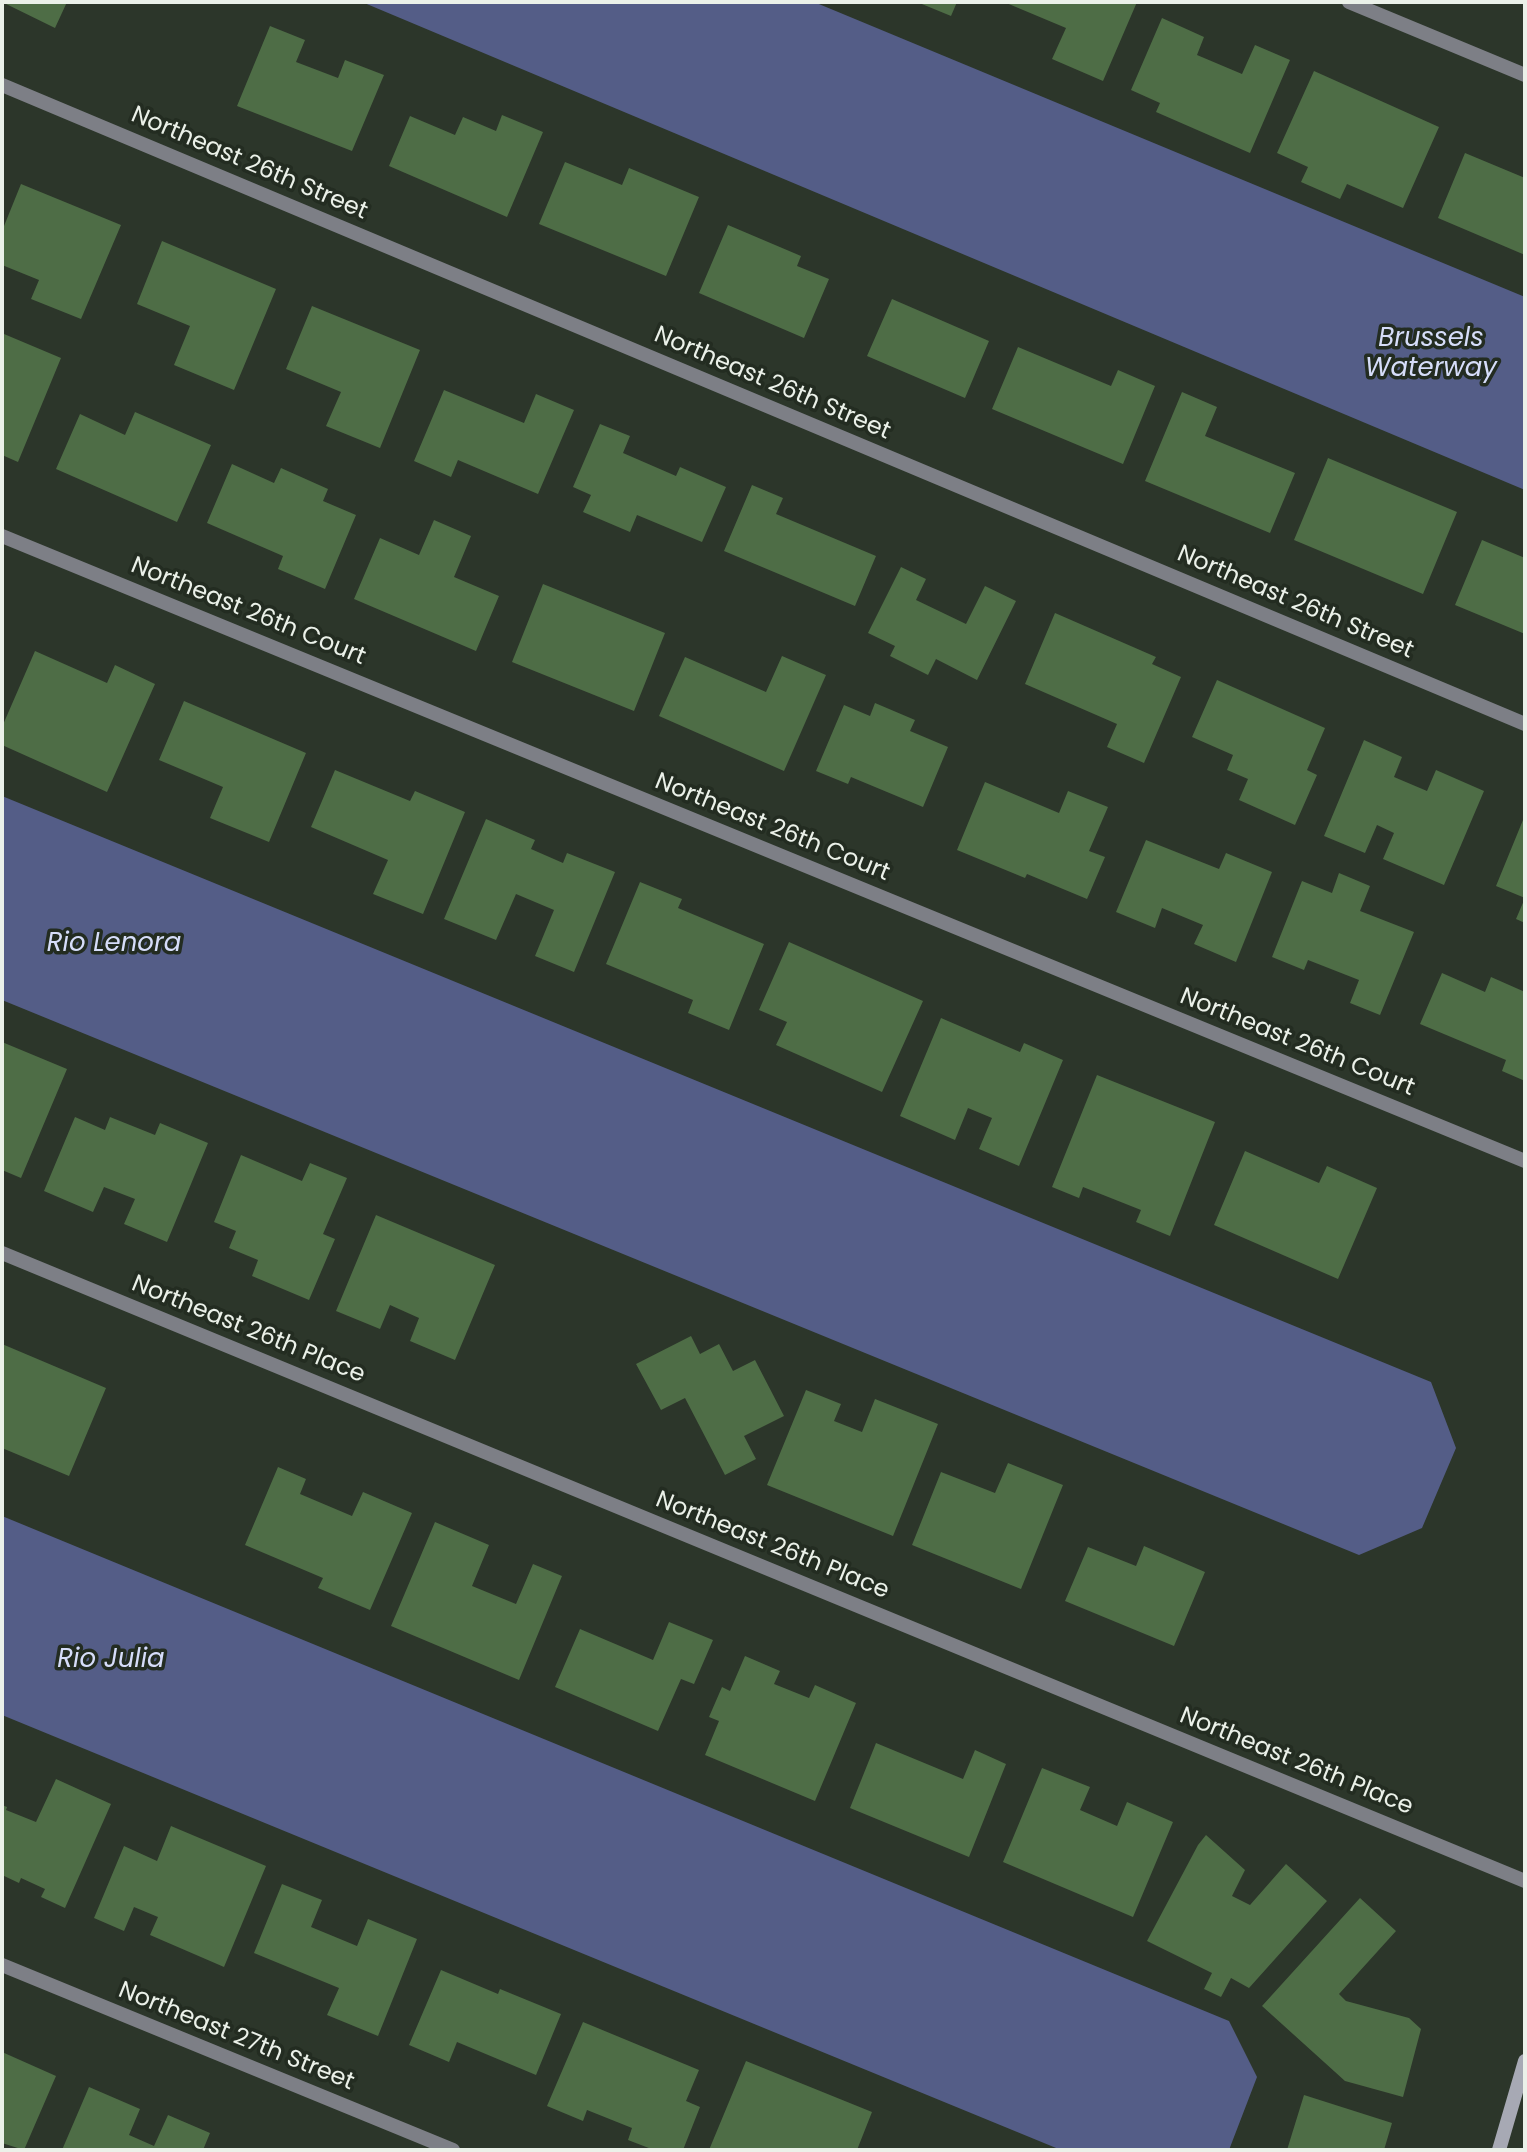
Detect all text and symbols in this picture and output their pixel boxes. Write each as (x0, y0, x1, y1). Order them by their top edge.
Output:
street label: Northeast 26th Street (127, 101, 371, 227)
street label: Northeast 26th Street (650, 321, 894, 447)
water label: Brussels Waterway (1365, 323, 1497, 384)
street label: Northeast 26th Street (1173, 540, 1417, 666)
street label: Northeast 26th Court (126, 552, 370, 672)
street label: Northeast 26th Court (650, 768, 894, 888)
water label: Rio Lenora (47, 928, 181, 960)
street label: Northeast 26th Court (1175, 983, 1419, 1103)
street label: Northeast 26th Place (127, 1270, 369, 1390)
street label: Northeast 26th Place (651, 1486, 893, 1606)
water label: Rio Julia (57, 1644, 165, 1676)
street label: Northeast 26th Place (1175, 1702, 1417, 1822)
street label: Northeast 27th Street (114, 1976, 358, 2098)

